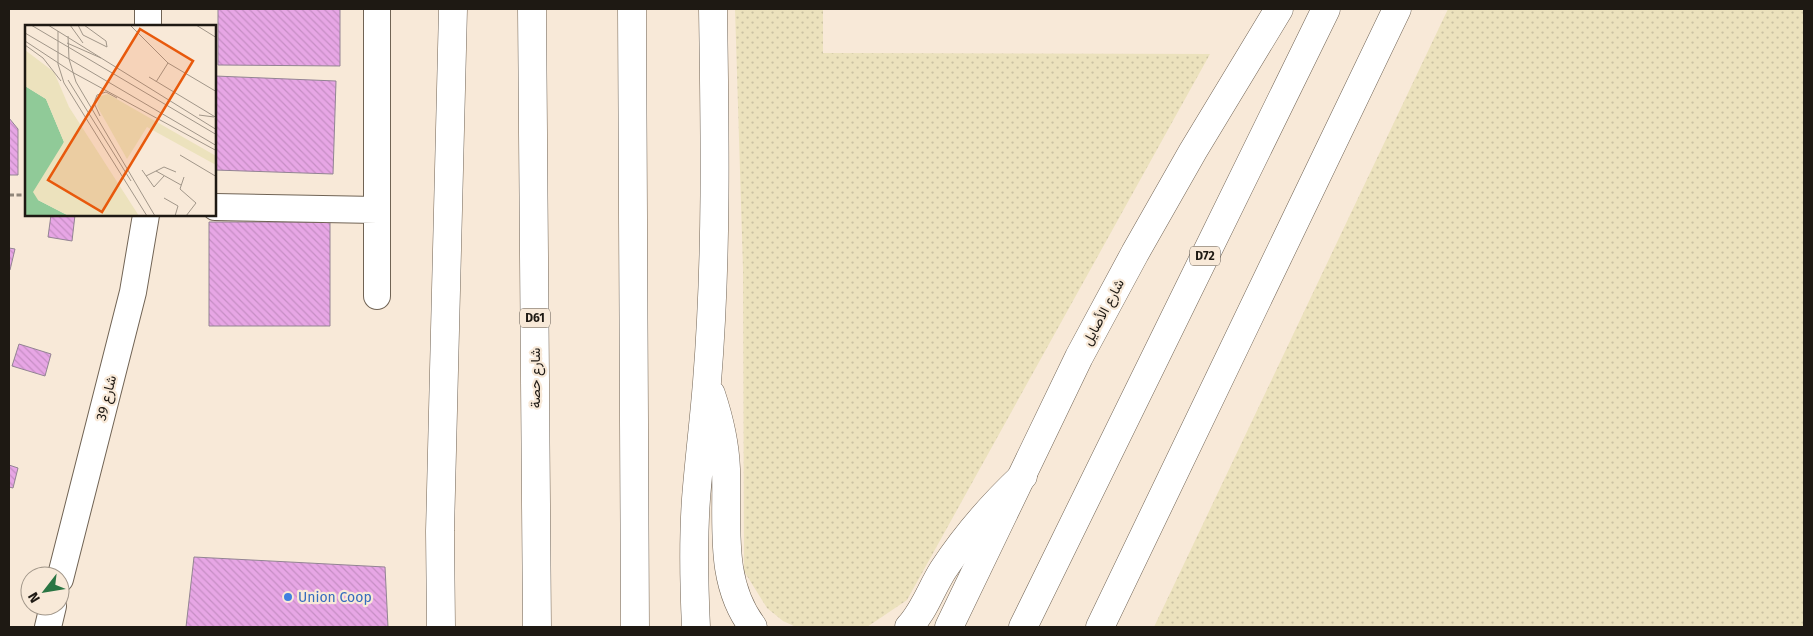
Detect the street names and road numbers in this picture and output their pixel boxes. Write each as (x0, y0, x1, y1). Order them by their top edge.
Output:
road number: D72 (1190, 247, 1220, 266)
street label: شارع الأصايل (1079, 276, 1130, 349)
road number: D61 (520, 308, 550, 328)
street label: شارع حصة (527, 348, 546, 408)
street label: شارع 39 (93, 374, 122, 423)

